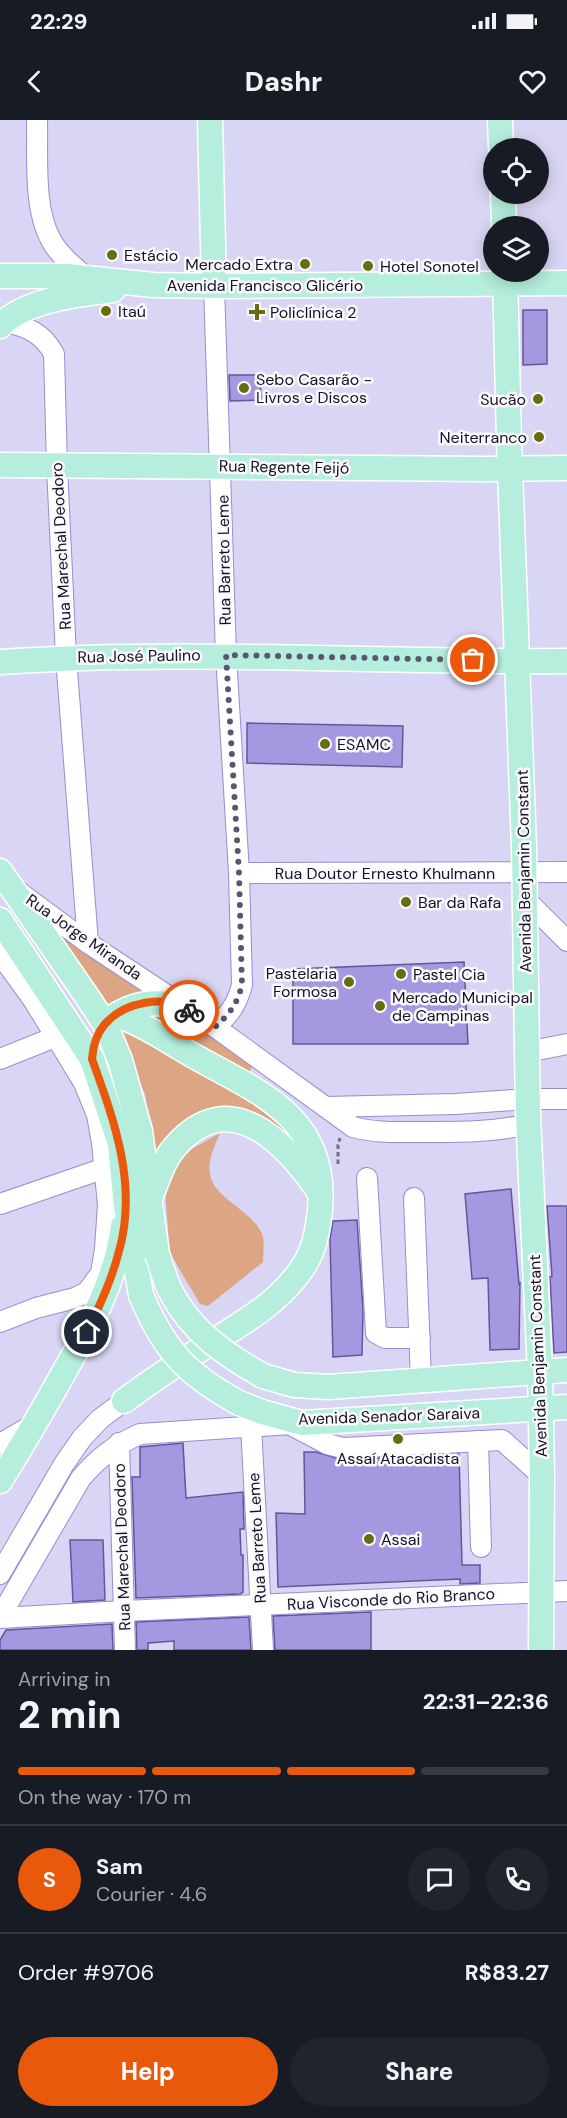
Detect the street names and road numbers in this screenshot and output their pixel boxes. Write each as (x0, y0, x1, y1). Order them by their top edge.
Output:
street label: Avenida Francisco Glicério (167, 275, 363, 296)
street label: Rua Regente Feijó (219, 455, 349, 479)
street label: Rua Marechal Deodoro (46, 462, 76, 630)
street label: Rua Barreto Leme (212, 494, 236, 626)
street label: Rua José Paulino (77, 644, 201, 668)
street label: Avenida Benjamin Constant (512, 769, 536, 973)
street label: Rua Doutor Ernesto Khulmann (275, 863, 495, 884)
street label: Rua Jorge Miranda (22, 889, 146, 985)
street label: Avenida Benjamin Constant (524, 1254, 552, 1458)
street label: Avenida Senador Saraiva (298, 1402, 480, 1430)
street label: Rua Marechal Deodoro (109, 1463, 135, 1631)
street label: Rua Barreto Leme (243, 1472, 271, 1604)
street label: Rua Visconde do Rio Branco (286, 1583, 496, 1615)

